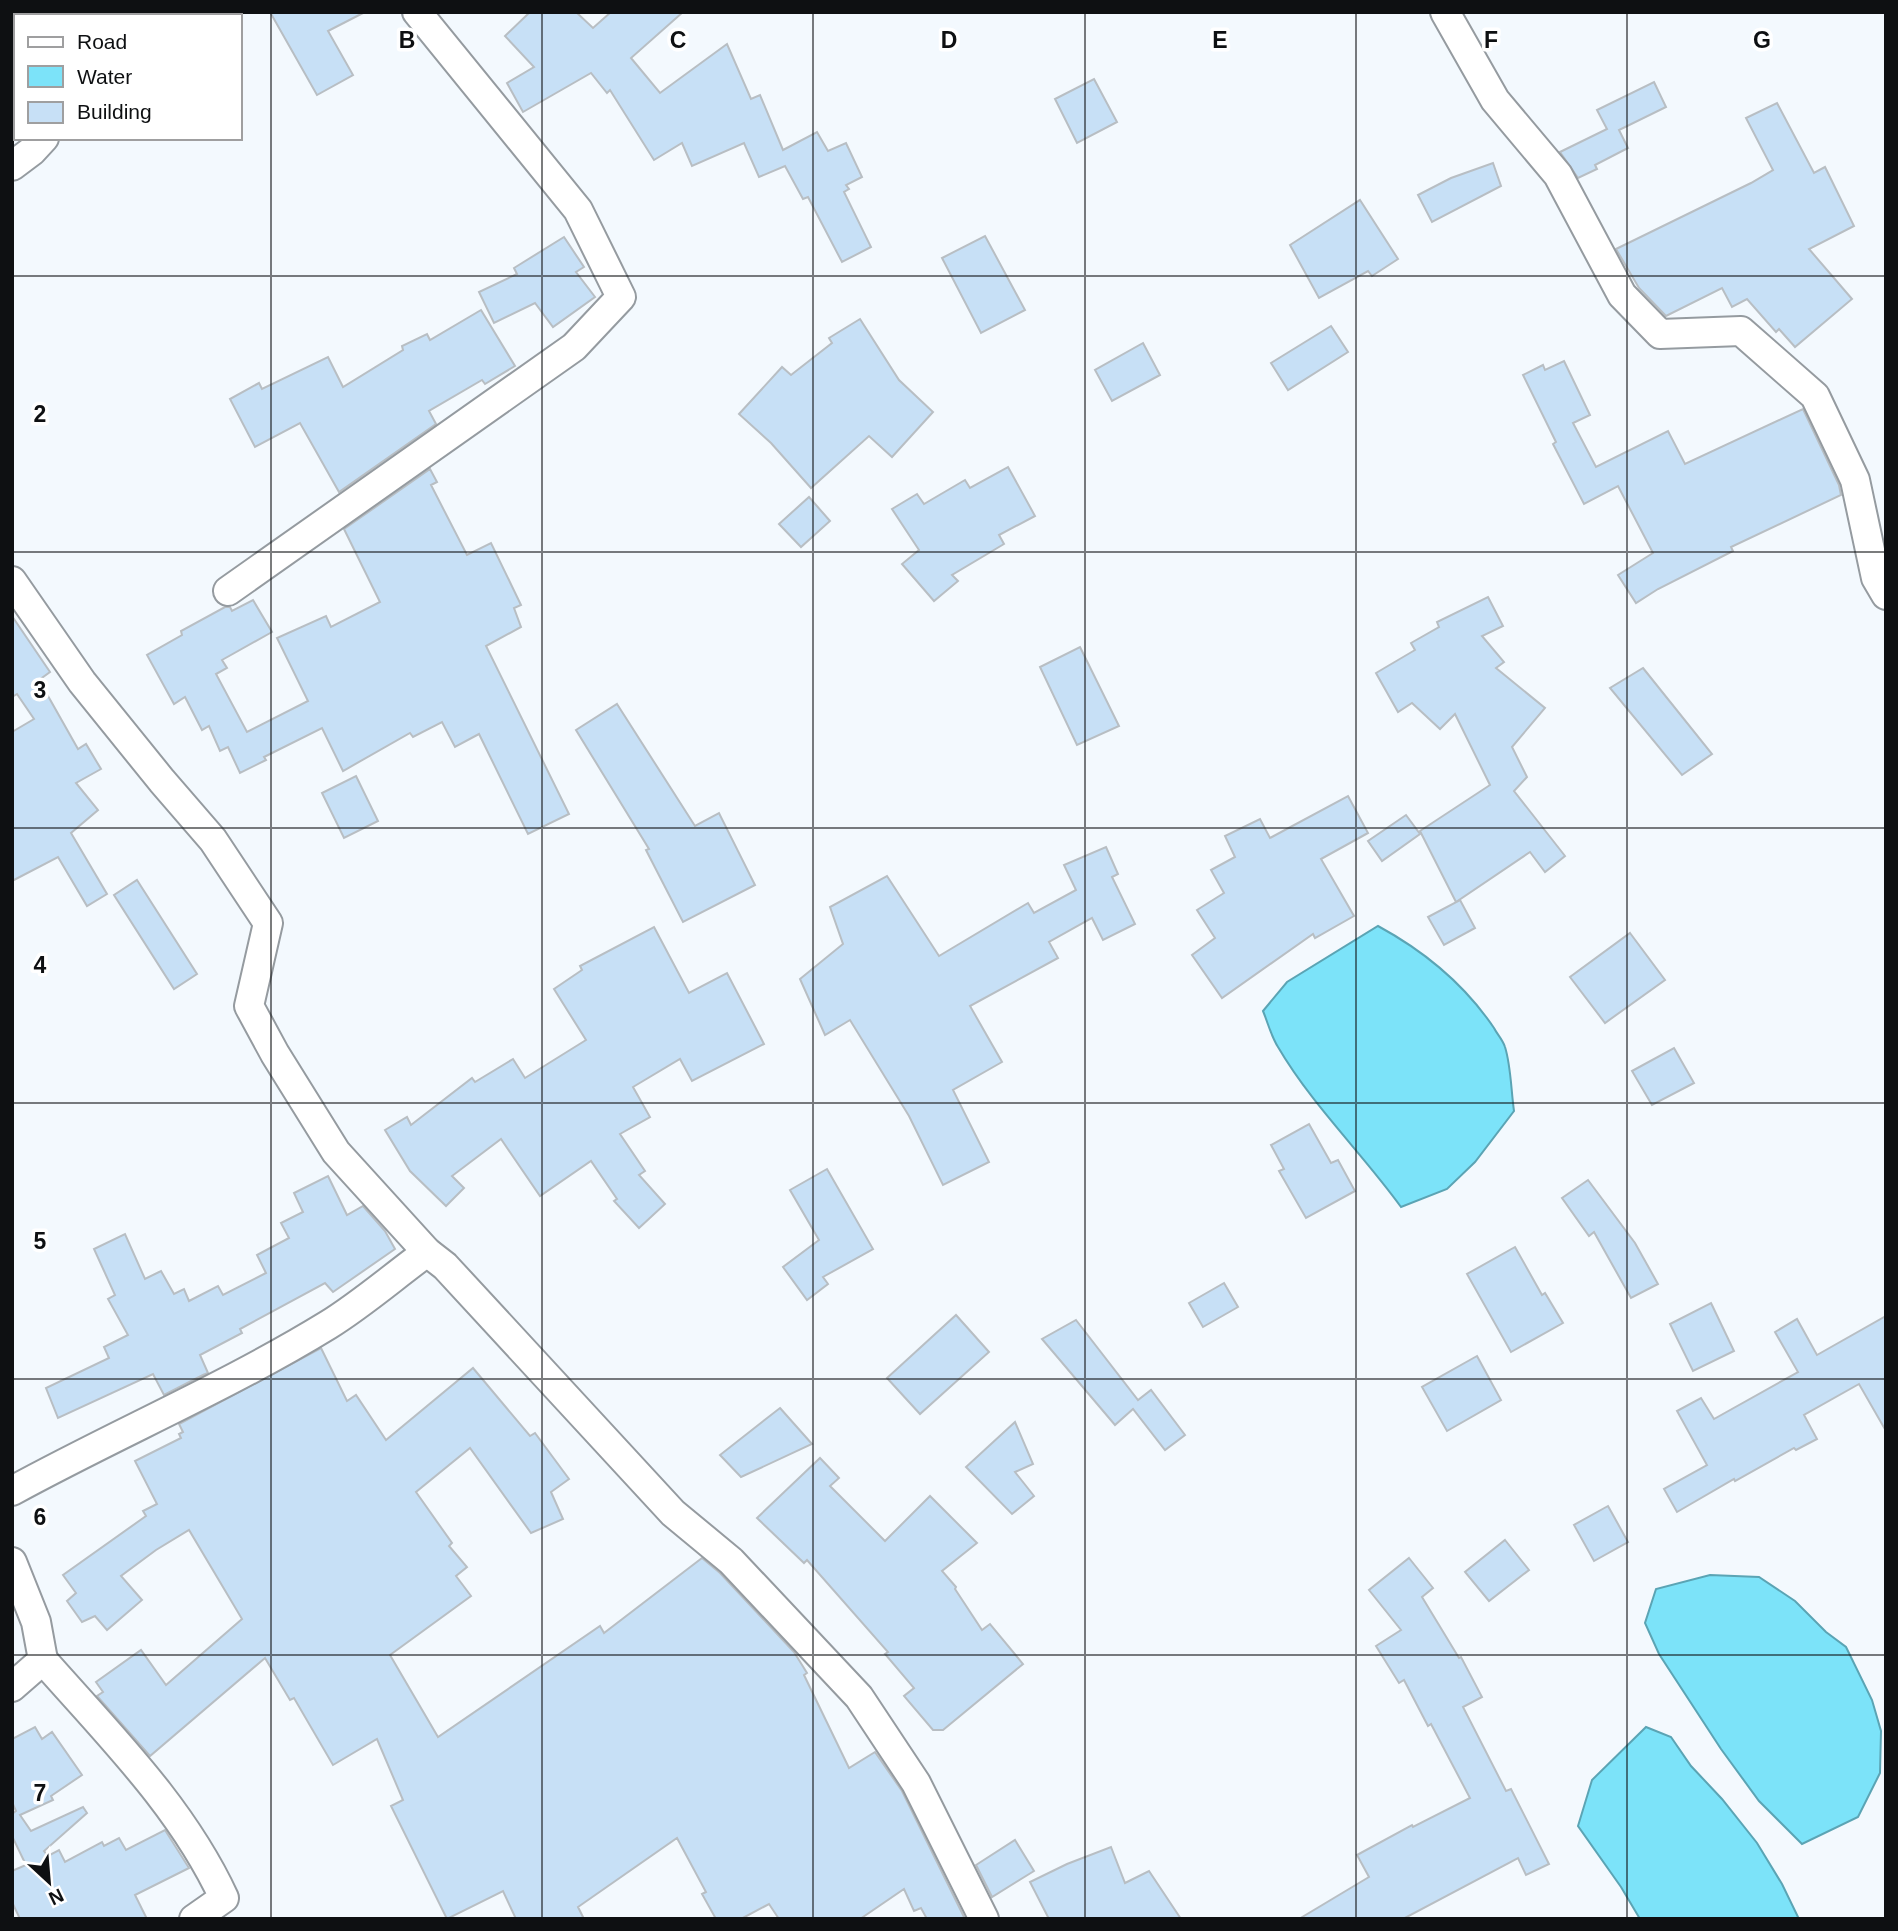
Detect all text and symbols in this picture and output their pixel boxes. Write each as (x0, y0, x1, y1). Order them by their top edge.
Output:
legend (14, 14, 242, 140)
text: B (399, 27, 415, 53)
text: C (670, 27, 686, 53)
text: D (941, 27, 957, 53)
text: E (1212, 27, 1228, 53)
text: F (1484, 27, 1498, 53)
text: G (1753, 27, 1771, 53)
text: Road (77, 30, 127, 53)
text: Water (77, 65, 132, 88)
text: Building (77, 100, 152, 123)
text: 2 (34, 401, 46, 427)
text: 3 (34, 677, 46, 703)
text: 4 (34, 952, 47, 978)
text: 5 (34, 1228, 47, 1254)
text: 6 (34, 1504, 46, 1530)
text: 7 (34, 1780, 46, 1806)
north arrow (14, 1847, 84, 1917)
text: N (45, 1884, 67, 1909)

